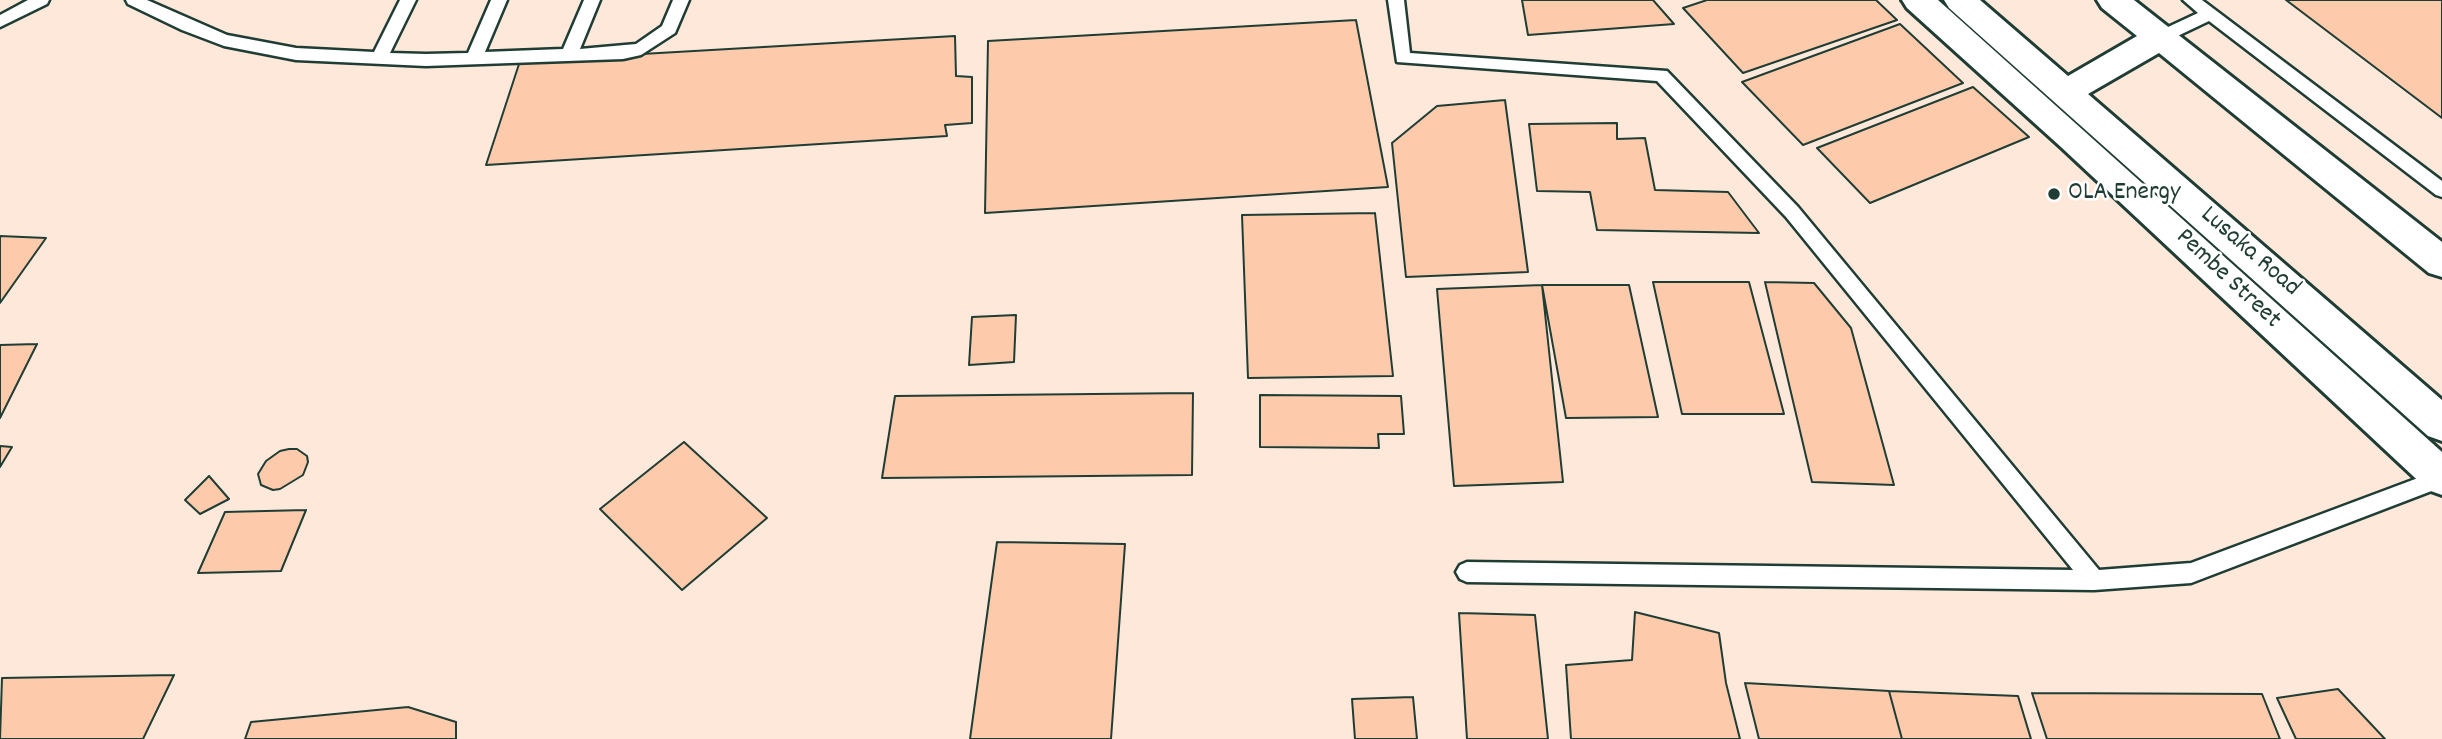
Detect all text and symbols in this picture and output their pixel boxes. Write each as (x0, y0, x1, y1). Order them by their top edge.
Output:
place label: OLA Energy (2068, 178, 2181, 210)
marker: OLA Energy (2046, 186, 2062, 202)
street label: Lusaka Road (2193, 201, 2305, 305)
street label: Pembe Street (2168, 223, 2286, 337)

